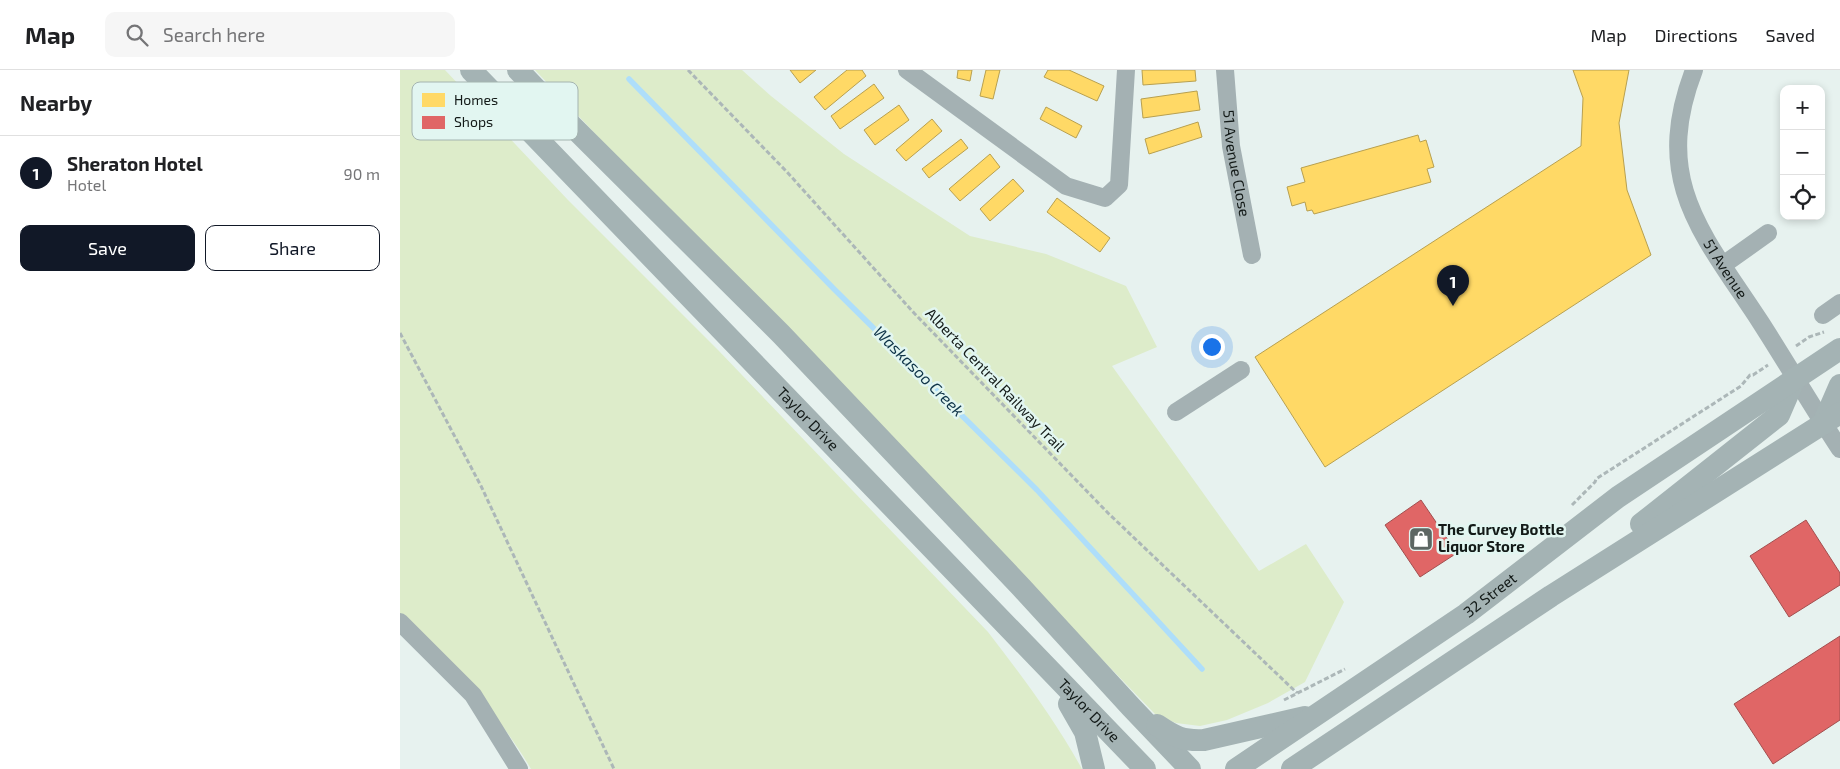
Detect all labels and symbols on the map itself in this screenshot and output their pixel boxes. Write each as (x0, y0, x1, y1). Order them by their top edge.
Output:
legend (412, 82, 578, 140)
text: Homes (454, 91, 498, 108)
street label: 51 Avenue Close (1220, 109, 1254, 218)
text: Shops (454, 113, 493, 130)
street label: 51 Avenue (1700, 236, 1752, 302)
pin: 1 (1437, 265, 1469, 306)
street label: Alberta Central Railway Trail (922, 304, 1070, 455)
water label: Waskasoo Creek (870, 321, 969, 420)
your location (1199, 334, 1225, 360)
street label: Taylor Drive (774, 383, 843, 454)
place label: The Curvey Bottle Liquor Store (1438, 520, 1564, 555)
shop icon: The Curvey Bottle Liquor Store (1408, 526, 1434, 552)
street label: 32 Street (1460, 568, 1520, 621)
street label: Taylor Drive (1055, 675, 1124, 745)

